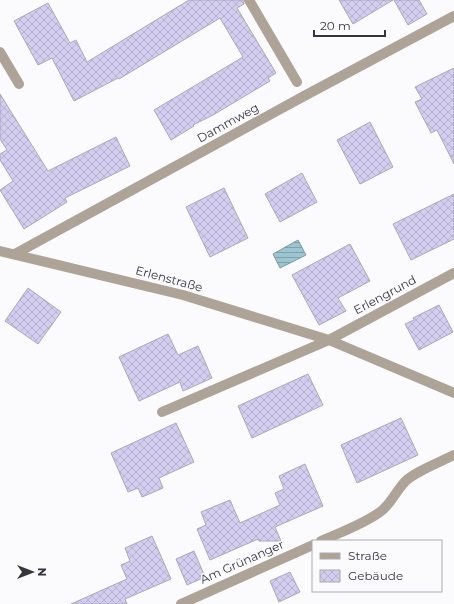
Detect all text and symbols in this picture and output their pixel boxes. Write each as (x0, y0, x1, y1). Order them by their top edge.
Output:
scale bar (314, 12, 385, 38)
text: 20 m (320, 18, 351, 33)
street label: Dammweg (194, 99, 261, 146)
street label: Erlenstraße (134, 262, 204, 295)
street label: Erlengrund (351, 272, 419, 317)
street label: Am Grünanger (198, 536, 286, 587)
legend (312, 540, 442, 592)
text: Straße (348, 548, 387, 563)
north arrow (12, 552, 52, 592)
text: N (35, 568, 49, 576)
text: Gebäude (348, 568, 403, 583)

